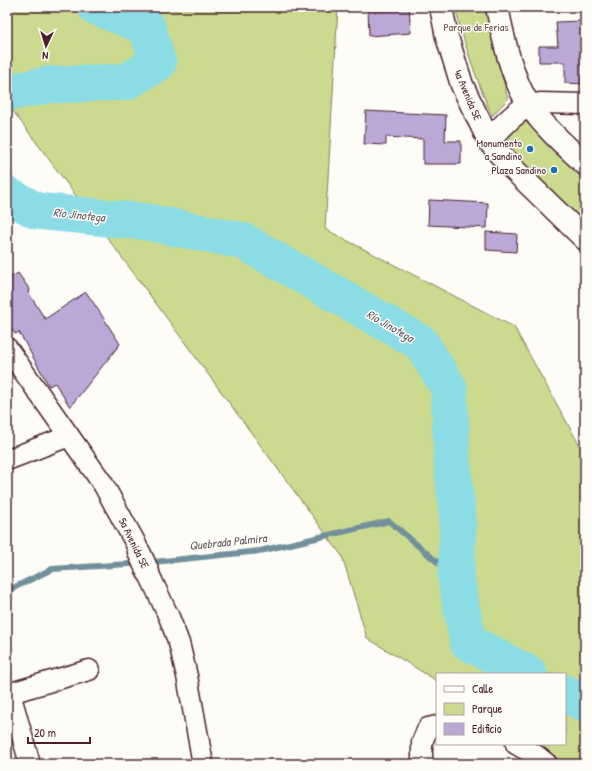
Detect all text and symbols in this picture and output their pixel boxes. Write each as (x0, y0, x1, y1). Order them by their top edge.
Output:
park label: Parque de Ferias (443, 20, 509, 34)
north arrow (26, 26, 66, 66)
text: N (42, 49, 49, 63)
street label: 4a Avenida SE (451, 68, 485, 123)
place label: Monumento a Sandino (477, 136, 523, 163)
marker: Monumento a Sandino (525, 144, 535, 154)
place label: Plaza Sandino (491, 163, 547, 177)
marker: Plaza Sandino (549, 165, 559, 175)
water label: Río Jinotega (52, 203, 107, 226)
water label: Río Jinotega (363, 305, 418, 347)
street label: 5a Avenida SE (116, 516, 152, 571)
water label: Quebrada Palmira (188, 529, 269, 554)
legend (436, 673, 566, 745)
text: Calle (472, 680, 493, 697)
text: Parque (472, 700, 502, 717)
scale bar (28, 719, 90, 745)
text: Edificio (472, 720, 502, 737)
text: 20 m (34, 724, 56, 741)

